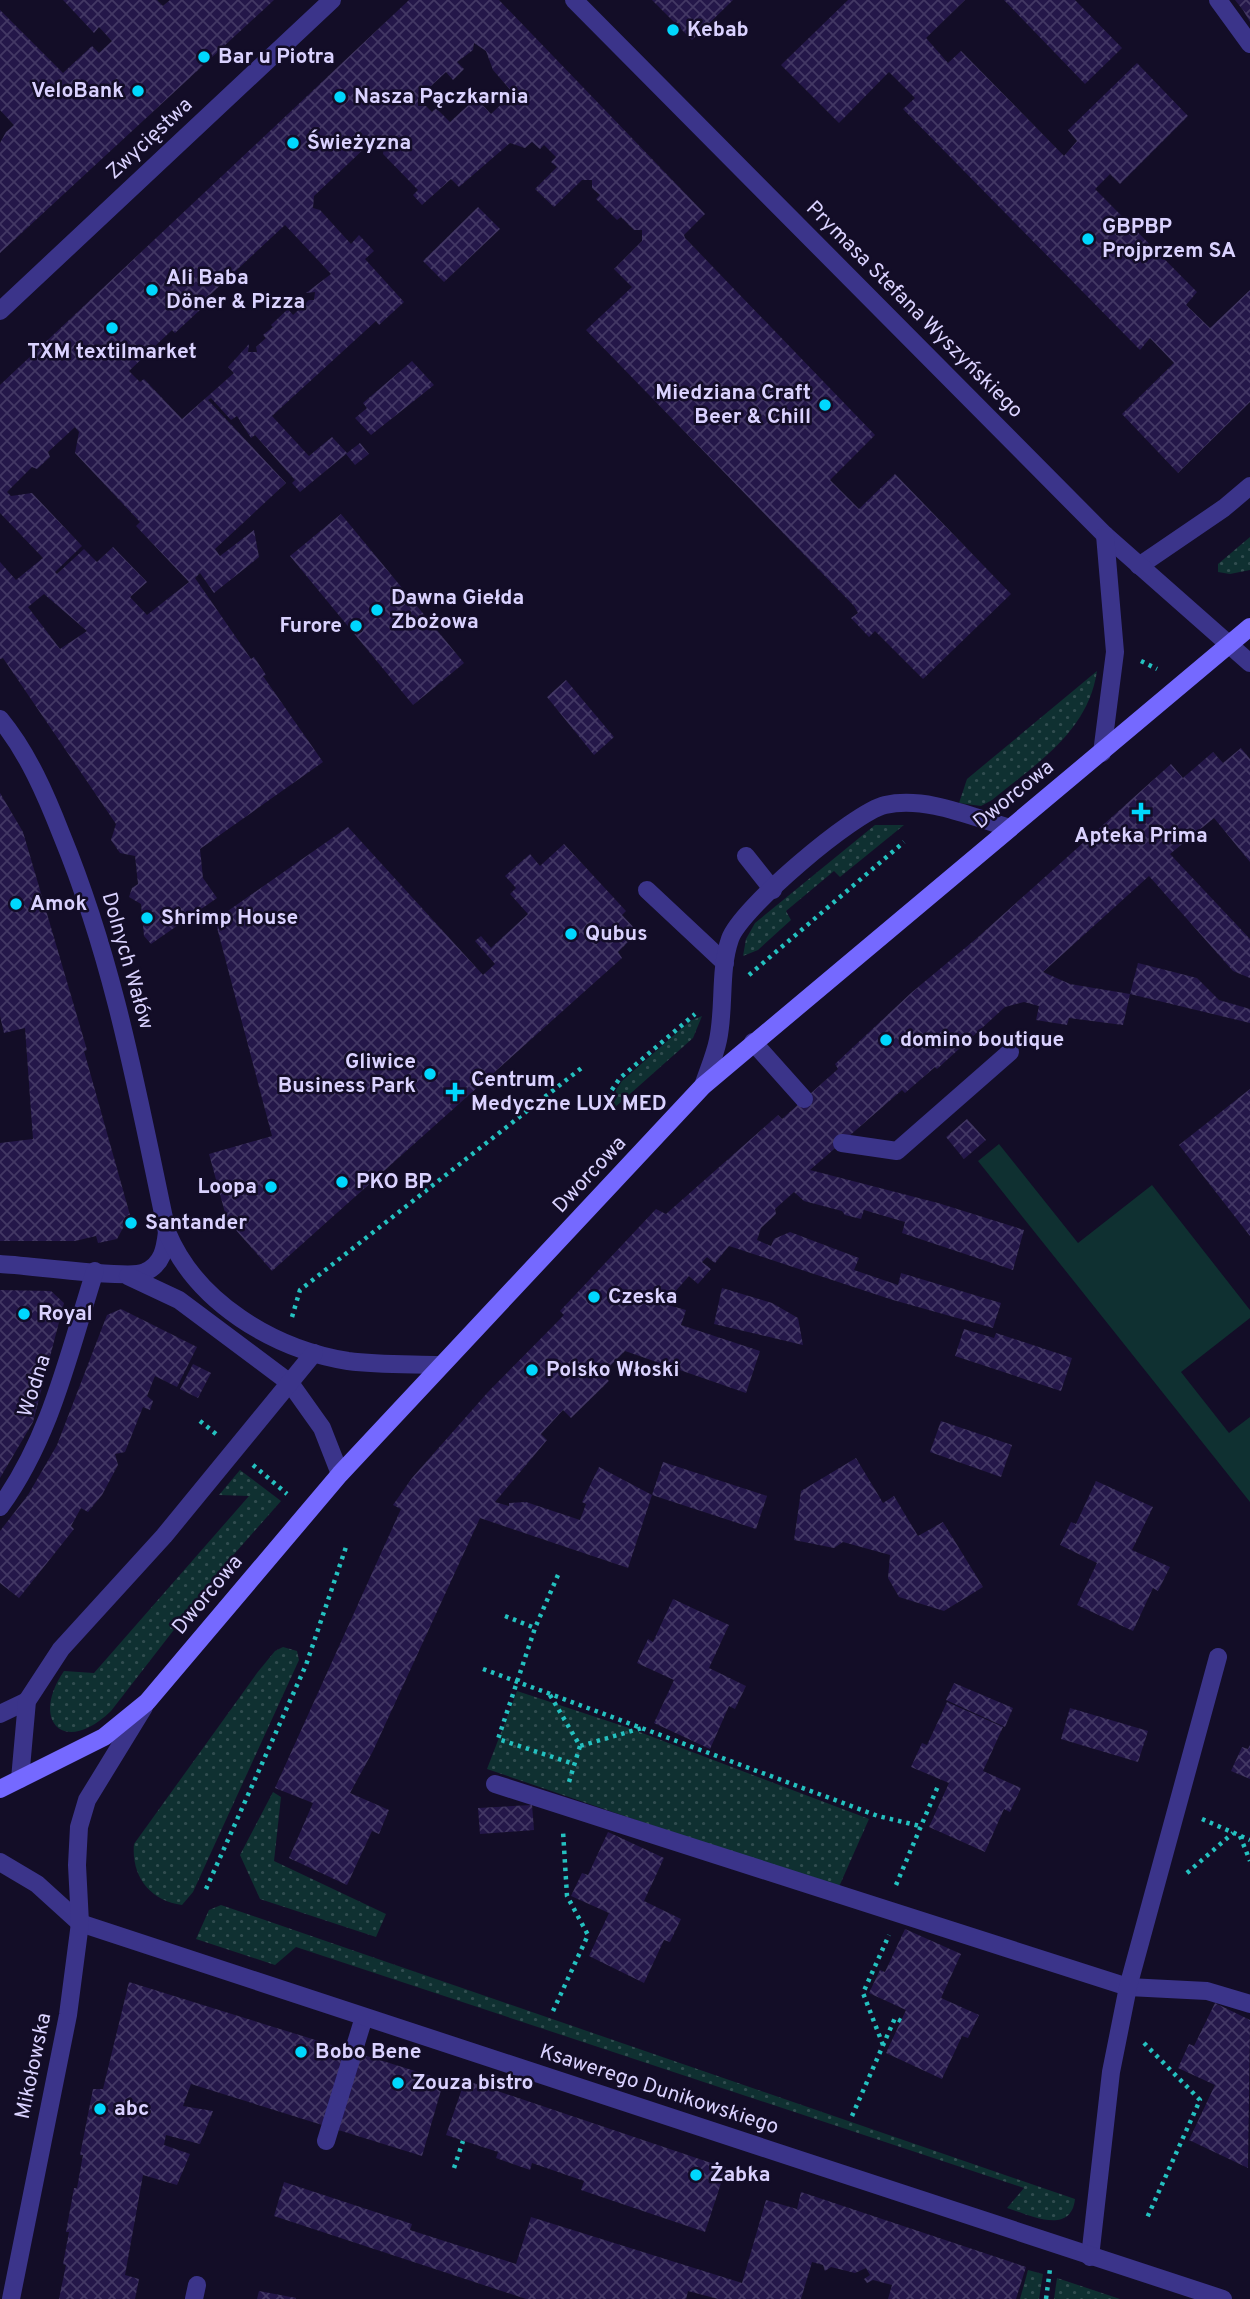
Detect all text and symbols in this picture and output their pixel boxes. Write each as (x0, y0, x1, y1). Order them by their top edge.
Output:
place label: Kebab (687, 17, 749, 44)
marker: Kebab (665, 22, 681, 38)
place label: Bar u Piotra (218, 44, 335, 71)
marker: Bar u Piotra (196, 49, 212, 65)
place label: VeloBank (31, 78, 124, 105)
marker: VeloBank (130, 83, 146, 99)
place label: Nasza Pączkarnia (354, 84, 528, 111)
marker: Nasza Pączkarnia (332, 89, 348, 105)
street label: Zwycięstwa (101, 92, 199, 186)
place label: Świeżyzna (307, 129, 411, 157)
marker: Świeżyzna (285, 135, 301, 151)
street label: Prymasa Stefana Wyszyńskiego (800, 196, 1028, 424)
place label: GBPBP Projprzem SA (1102, 214, 1236, 265)
marker: GBPBP Projprzem SA (1080, 231, 1096, 247)
place label: Ali Baba Döner & Pizza (166, 265, 305, 316)
marker: Ali Baba Döner & Pizza (144, 282, 160, 298)
marker: TXM textilmarket (104, 320, 120, 336)
place label: TXM textilmarket (27, 339, 197, 366)
place label: Miedziana Craft Beer & Chill (655, 380, 811, 431)
marker: Miedziana Craft Beer & Chill (817, 397, 833, 413)
place label: Dawna Giełda Zbożowa (391, 585, 524, 636)
marker: Dawna Giełda Zbożowa (369, 602, 385, 618)
place label: Furore (280, 613, 342, 640)
marker: Furore (348, 618, 364, 634)
street label: Dworcowa (968, 754, 1060, 836)
marker: Apteka Prima (1133, 804, 1149, 820)
place label: Apteka Prima (1074, 823, 1208, 850)
street label: Dolnych Wałów (95, 889, 159, 1033)
place label: Amok (30, 891, 87, 918)
marker: Amok (8, 896, 24, 912)
place label: Shrimp House (161, 905, 298, 932)
marker: Shrimp House (139, 910, 155, 926)
place label: Qubus (585, 921, 648, 948)
marker: Qubus (563, 926, 579, 942)
place label: domino boutique (900, 1027, 1064, 1054)
marker: domino boutique (878, 1032, 894, 1048)
place label: Gliwice Business Park (278, 1049, 416, 1100)
marker: Gliwice Business Park (422, 1066, 438, 1082)
place label: Centrum Medyczne LUX MED (471, 1067, 667, 1118)
marker: Centrum Medyczne LUX MED (445, 1082, 465, 1102)
street label: Dworcowa (547, 1131, 633, 1219)
place label: PKO BP (356, 1169, 432, 1196)
place label: Loopa (197, 1174, 257, 1201)
marker: PKO BP (334, 1174, 350, 1190)
marker: Loopa (263, 1179, 279, 1195)
place label: Santander (145, 1210, 247, 1237)
marker: Santander (123, 1215, 139, 1231)
place label: Czeska (608, 1284, 677, 1311)
marker: Czeska (586, 1289, 602, 1305)
place label: Royal (38, 1301, 93, 1328)
marker: Royal (16, 1306, 32, 1322)
street label: Wodna (12, 1351, 58, 1421)
place label: Polsko Włoski (546, 1357, 680, 1384)
marker: Polsko Włoski (524, 1362, 540, 1378)
street label: Dworcowa (167, 1549, 249, 1641)
street label: Mikołowska (10, 2010, 58, 2122)
place label: Bobo Bene (315, 2039, 422, 2066)
street label: Ksawerego Dunikowskiego (536, 2039, 782, 2141)
marker: Bobo Bene (293, 2044, 309, 2060)
place label: Zouza bistro (412, 2070, 533, 2097)
marker: Zouza bistro (390, 2075, 406, 2091)
place label: abc (114, 2096, 149, 2123)
marker: abc (92, 2101, 108, 2117)
place label: Żabka (710, 2161, 770, 2189)
marker: Żabka (688, 2167, 704, 2183)

